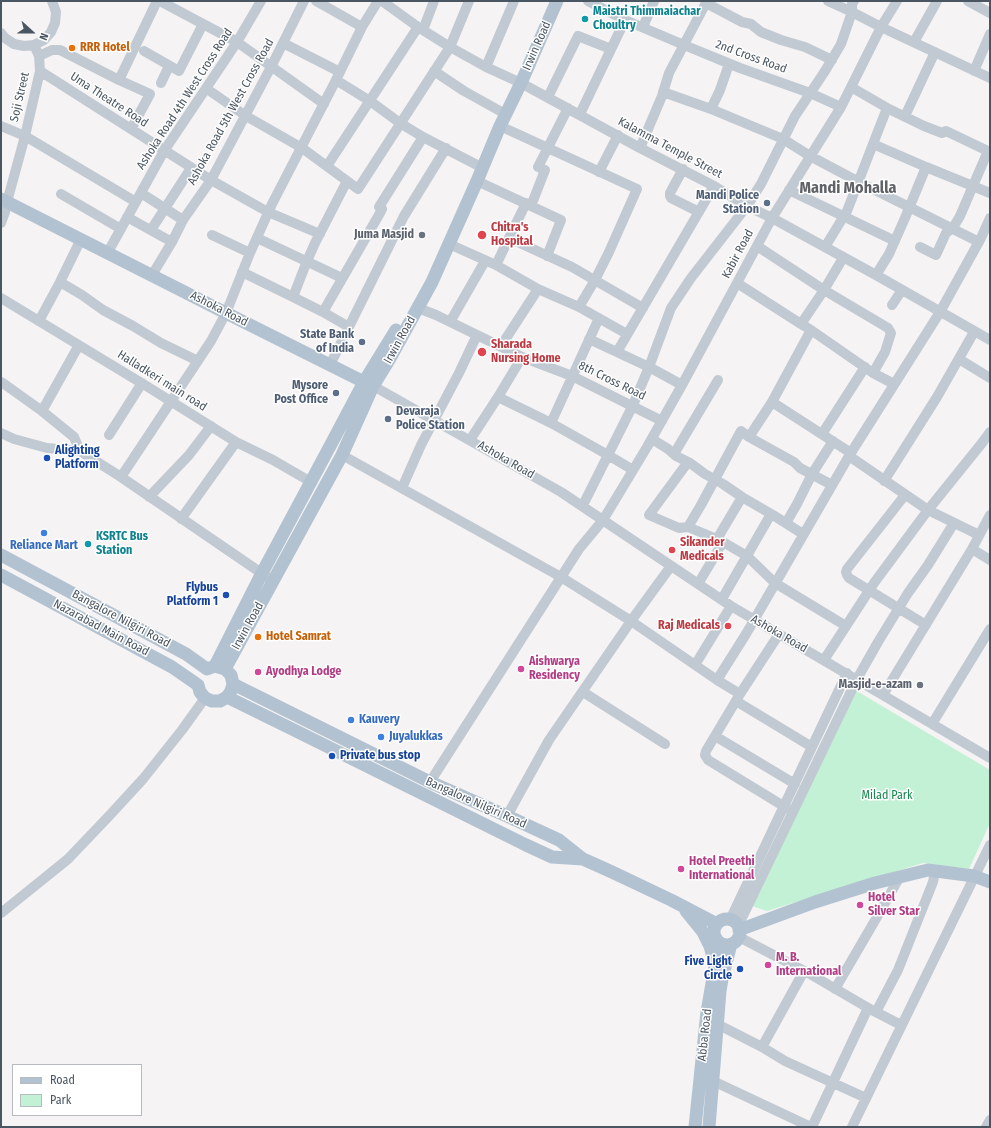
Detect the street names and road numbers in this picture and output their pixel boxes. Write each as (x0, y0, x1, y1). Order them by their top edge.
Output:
street label: Irwin Road (520, 19, 554, 73)
street label: Ashoka Road 4th West Cross Road (134, 26, 236, 172)
street label: Ashoka Road 5th West Cross Road (185, 36, 277, 188)
street label: 2nd Cross Road (713, 37, 789, 77)
street label: Uma Theatre Road (67, 69, 151, 131)
street label: Soji Street (7, 71, 33, 123)
street label: Kalamma Temple Street (615, 114, 725, 182)
street label: Kabir Road (719, 227, 757, 281)
street label: Ashoka Road (188, 288, 250, 330)
street label: Irwin Road (381, 314, 419, 366)
street label: Halladkeri main road (115, 348, 209, 414)
street label: 8th Cross Road (576, 359, 648, 403)
street label: Ashoka Road (475, 438, 537, 482)
street label: Bangalore Nilgiri Road (69, 587, 173, 651)
street label: Nazarabad Main Road (51, 597, 151, 659)
street label: Irwin Road (229, 600, 267, 652)
street label: Ashoka Road (748, 612, 810, 656)
street label: Bangalore Nilgiri Road (423, 774, 529, 832)
street label: Abba Road (695, 1008, 715, 1062)

